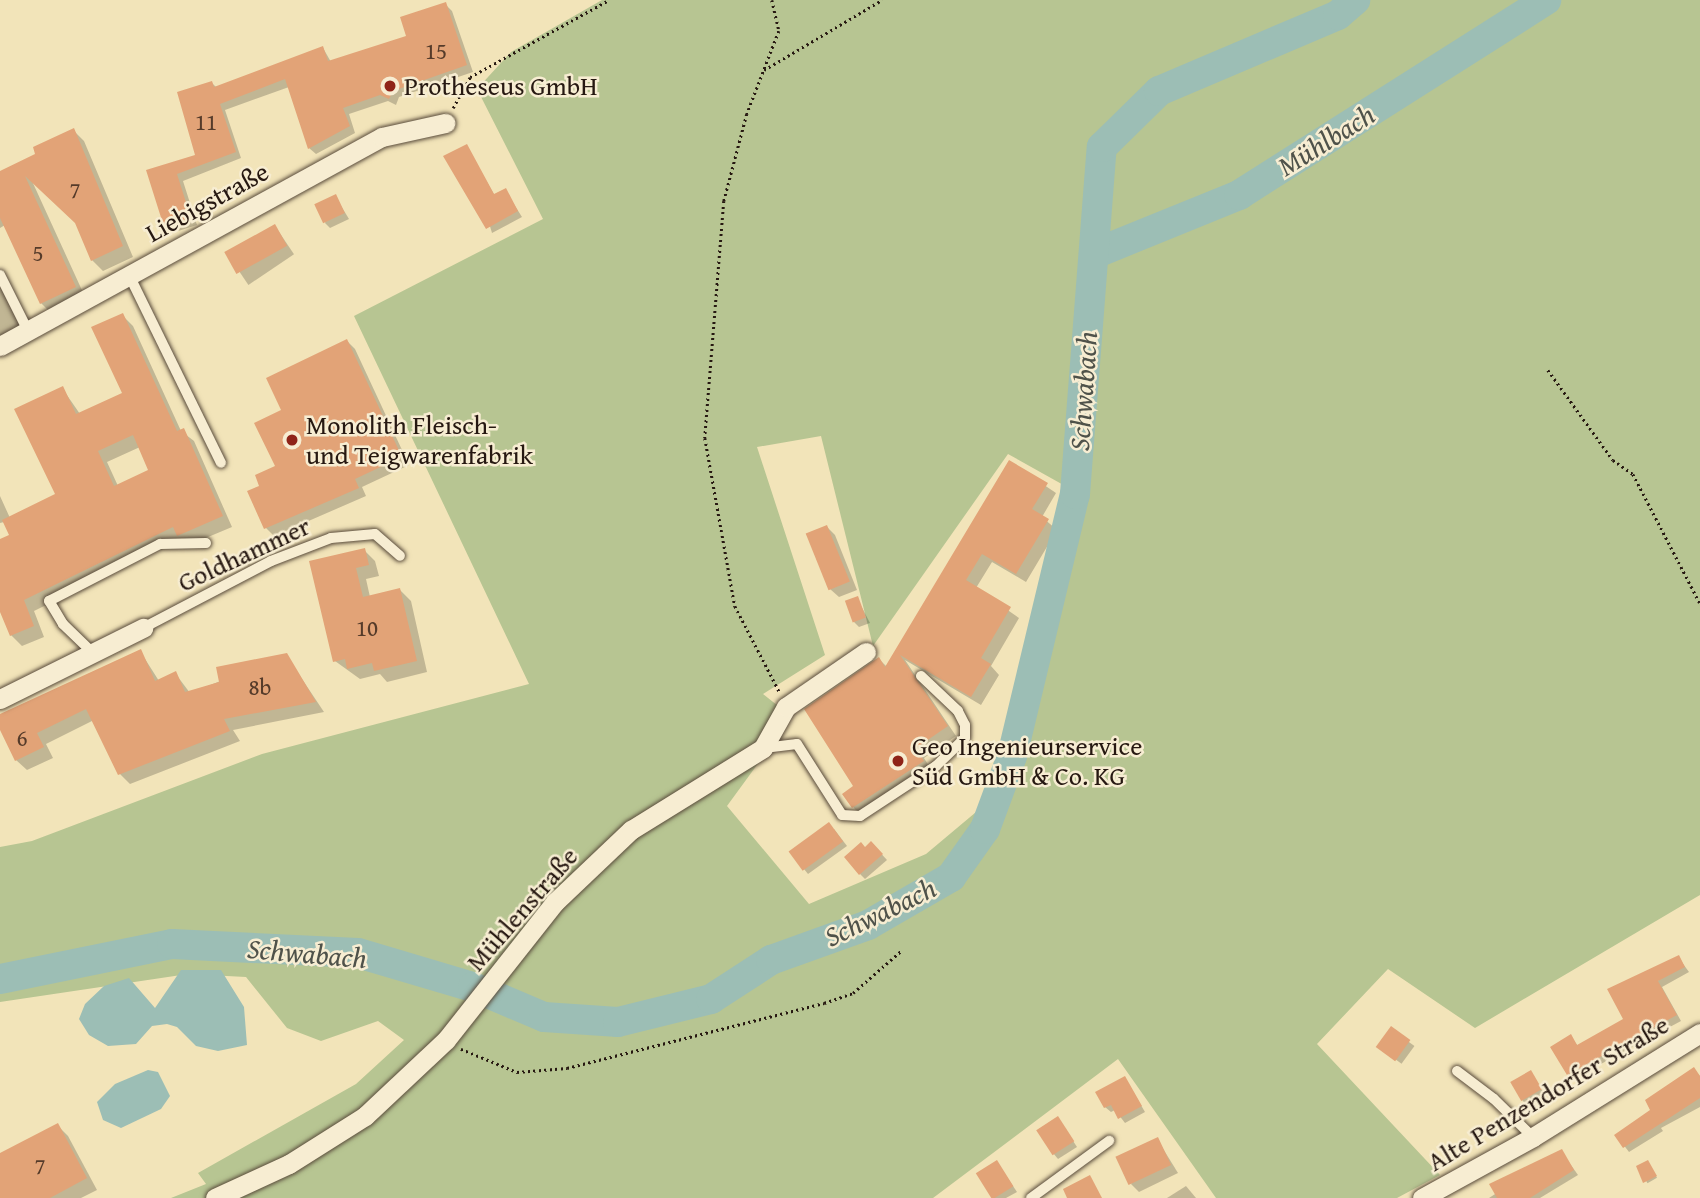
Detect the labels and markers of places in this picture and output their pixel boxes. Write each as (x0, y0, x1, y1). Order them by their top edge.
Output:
place label: Protheseus GmbH (404, 70, 597, 102)
marker: Protheseus GmbH (382, 78, 398, 94)
place label: Monolith Fleisch- und Teigwarenfabrik (306, 409, 533, 471)
marker: Monolith Fleisch- und Teigwarenfabrik (284, 432, 300, 448)
place label: Geo Ingenieurservice Süd GmbH & Co. KG (912, 730, 1142, 792)
marker: Geo Ingenieurservice Süd GmbH & Co. KG (890, 753, 906, 769)

